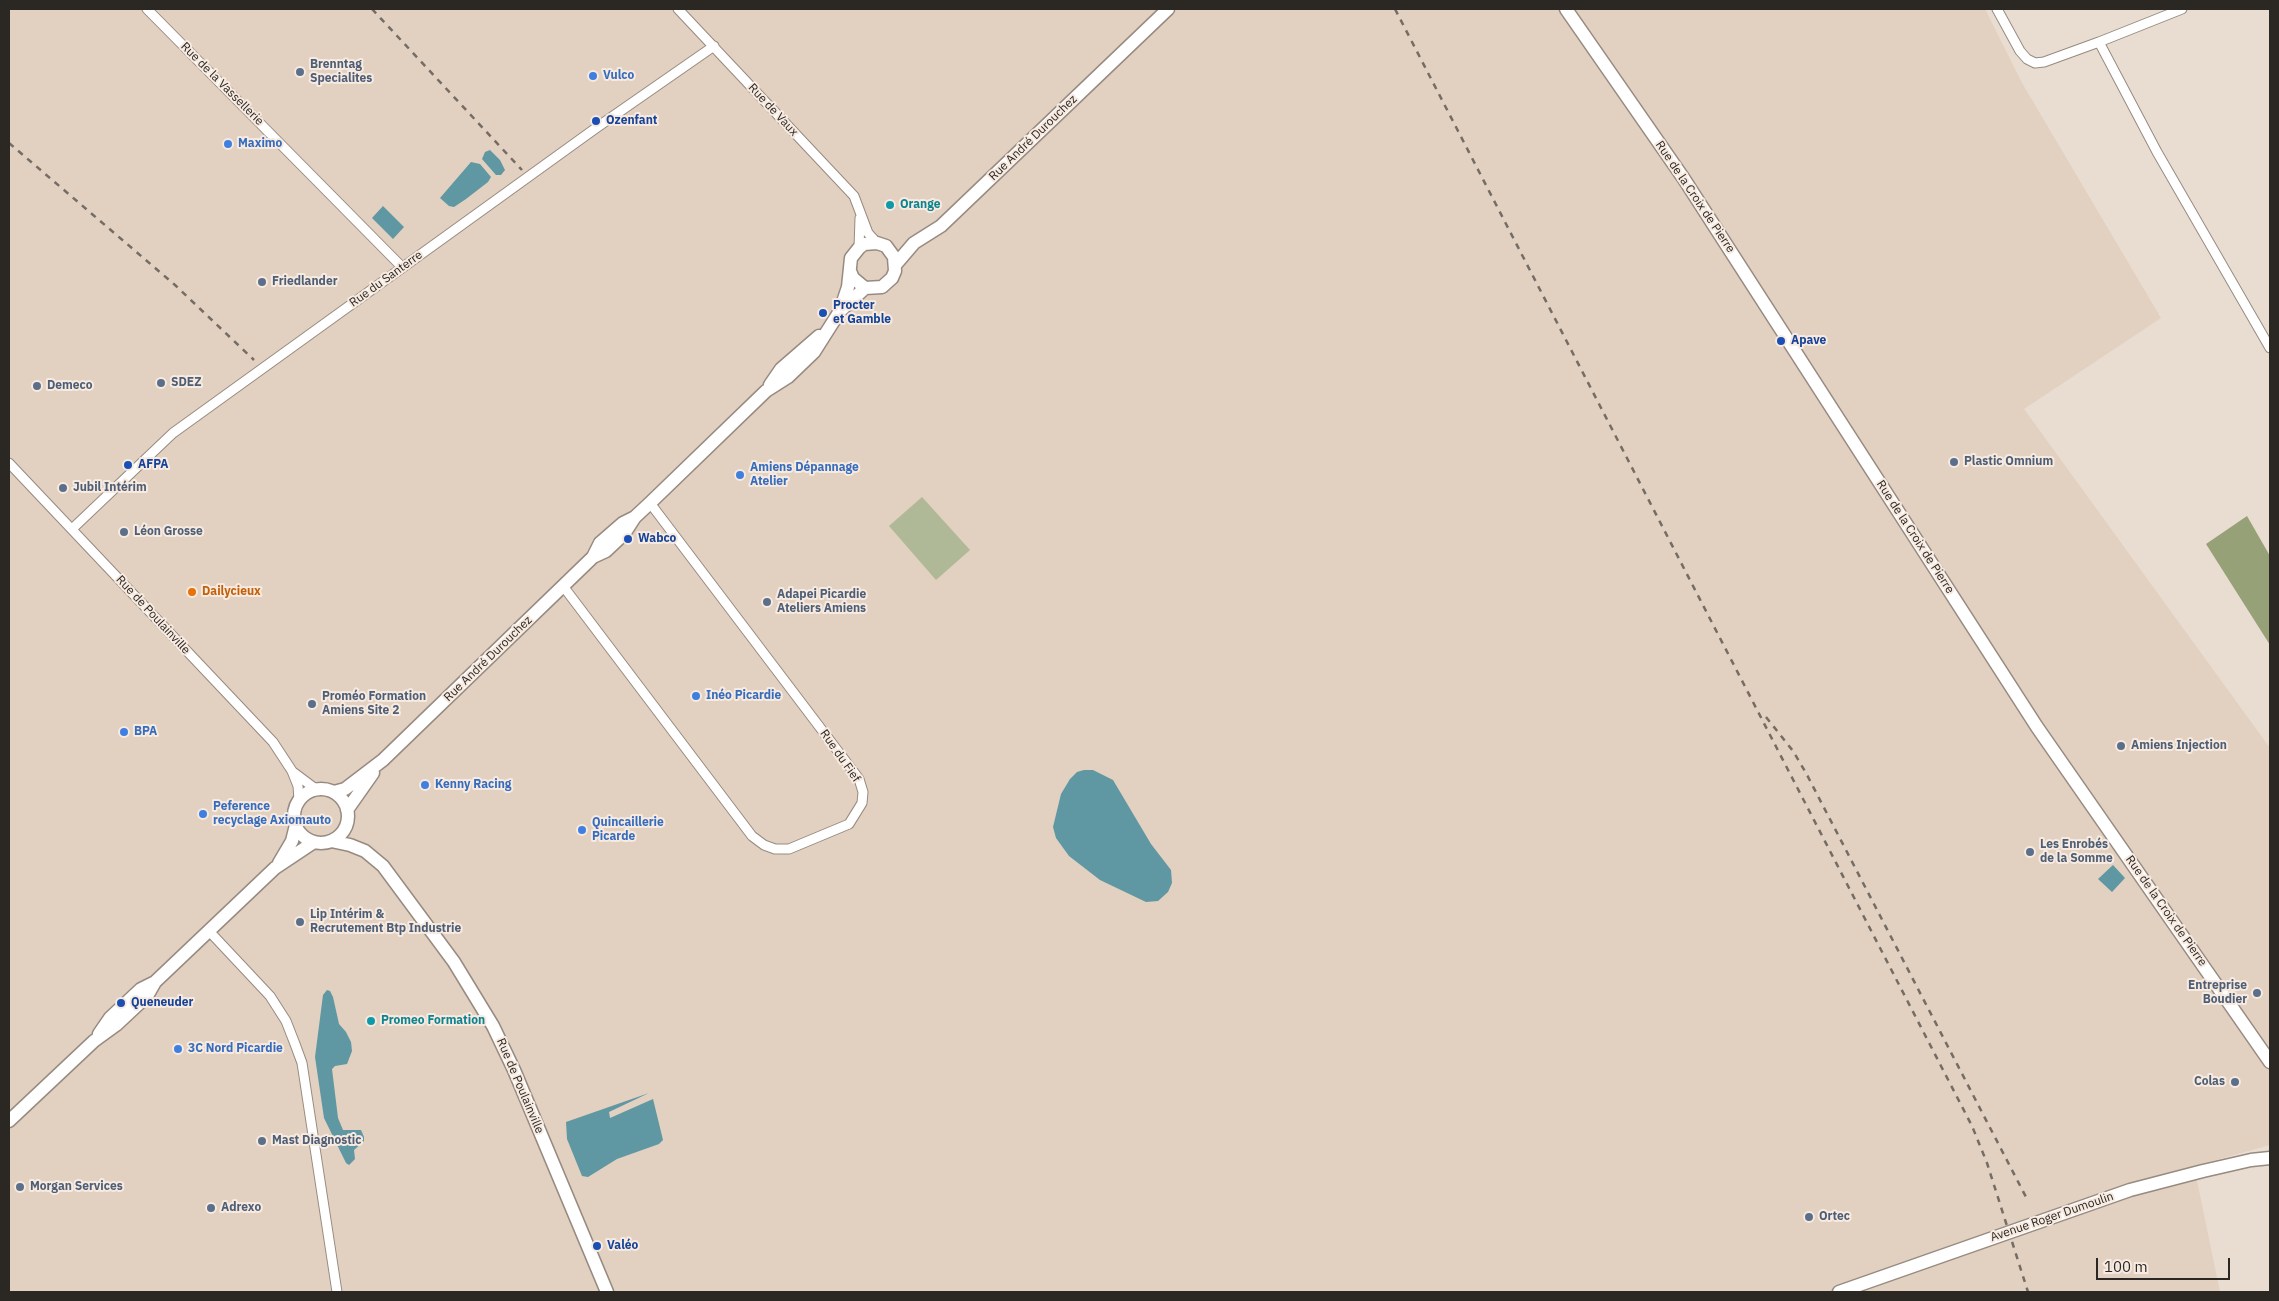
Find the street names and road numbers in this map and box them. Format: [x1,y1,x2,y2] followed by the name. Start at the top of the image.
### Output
[178,40,266,128] street label: Rue de la Vassellerie
[745,81,801,139] street label: Rue de Vaux
[986,92,1080,184] street label: Rue André Durouchez
[1652,138,1738,256] street label: Rue de la Croix de Pierre
[347,248,425,310] street label: Rue du Santerre
[1873,478,1957,596] street label: Rue de la Croix de Pierre
[113,573,193,657] street label: Rue de Poulainville
[441,613,535,705] street label: Rue André Durouchez
[817,727,863,785] street label: Rue du Fief
[2122,853,2210,969] street label: Rue de la Croix de Pierre
[493,1036,547,1136] street label: Rue de Poulainville
[1989,1189,2115,1245] street label: Avenue Roger Dumoulin

